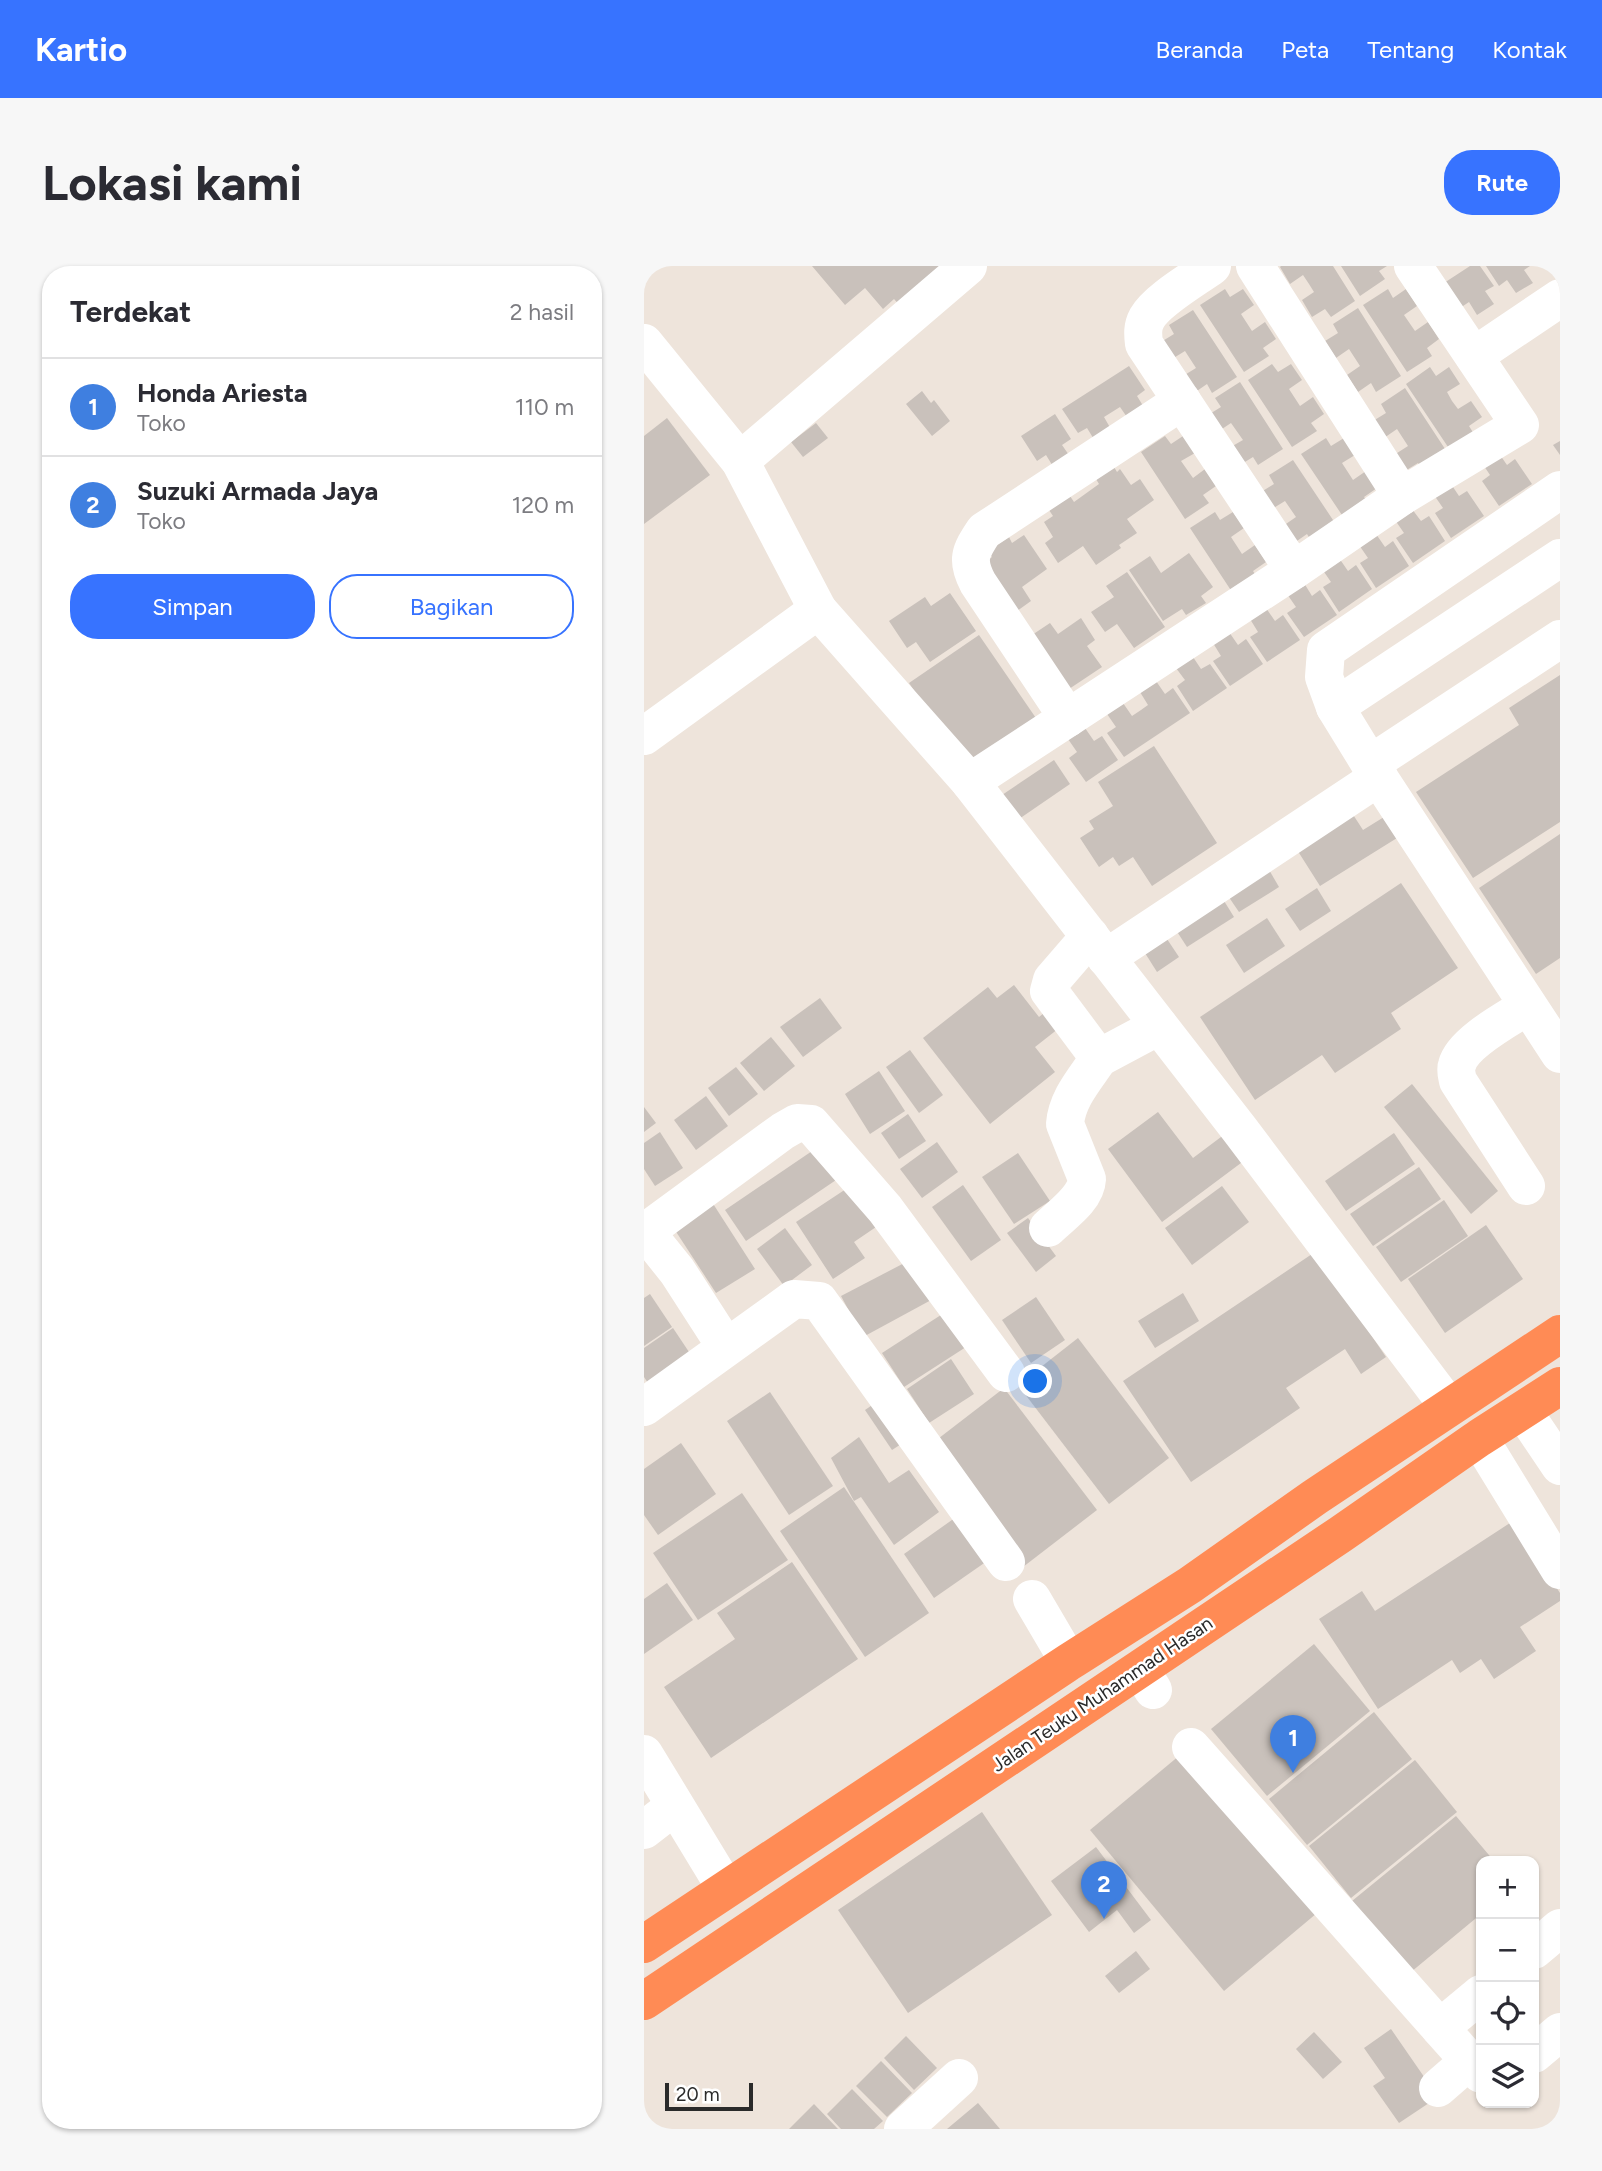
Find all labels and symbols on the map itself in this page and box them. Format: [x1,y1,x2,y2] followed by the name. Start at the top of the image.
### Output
[1018,1364,1052,1398] your location
[987,1611,1217,1777] street label: Jalan Teuku Muhammad Hasan
[1270,1715,1316,1773] pin: 1
[1081,1861,1127,1919] pin: 2
[665,2080,752,2112] scale bar

